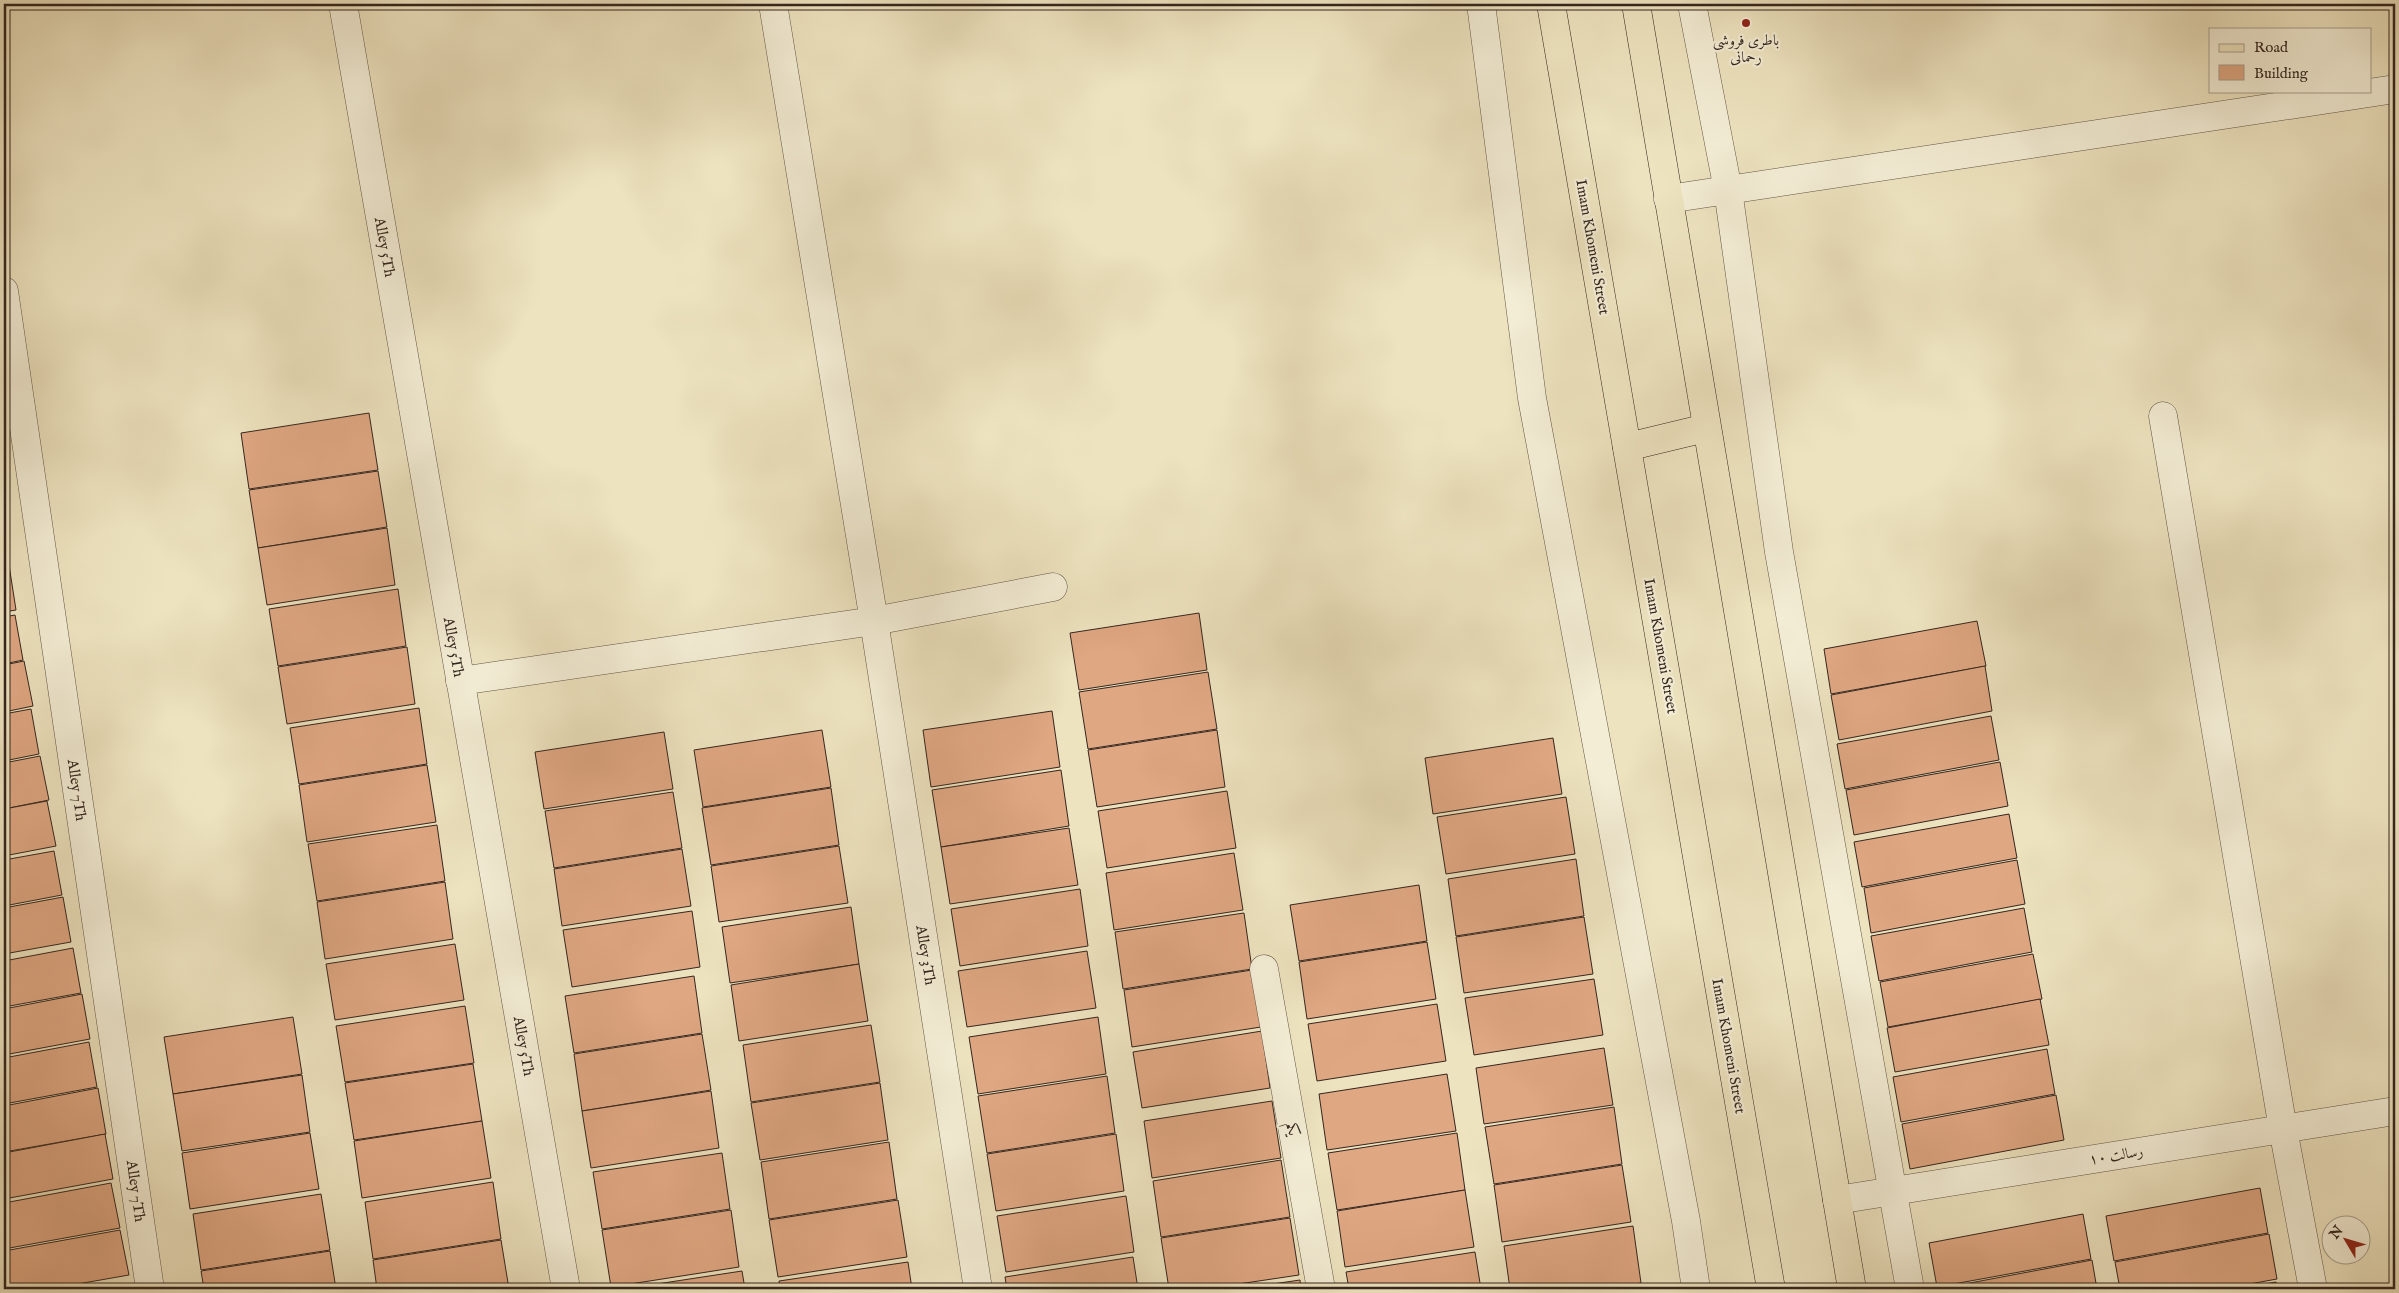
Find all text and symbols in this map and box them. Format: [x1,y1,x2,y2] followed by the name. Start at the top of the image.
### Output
[1740,17,1752,29] marker: باطری فروشی رحمانی
[2209,28,2372,92] legend
[1713,31,1779,67] place label: باطری فروشی رحمانی
[2254,38,2289,57] text: Road
[2254,64,2309,83] text: Building
[1571,178,1614,316] street label: Imam Khomeni Street
[370,215,399,278] street label: Alley 5Th
[1639,577,1682,715] street label: Imam Khomeni Street
[439,615,468,678] street label: Alley 5Th
[63,757,90,822] street label: Alley 7Th
[911,923,940,986] street label: Alley 3Th
[1707,977,1750,1115] street label: Imam Khomeni Street
[509,1014,538,1077] street label: Alley 5Th
[1278,1121,1303,1139] street label: یکم
[2088,1142,2145,1169] street label: رسالت ۱۰
[122,1158,149,1223] street label: Alley 7Th
[2322,1216,2372,1266] north arrow
[2325,1222,2347,1244] text: N

